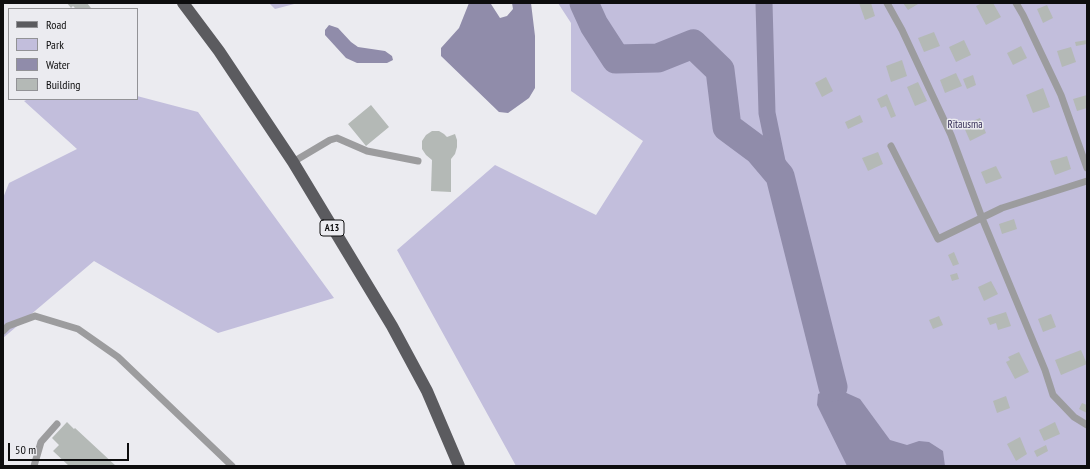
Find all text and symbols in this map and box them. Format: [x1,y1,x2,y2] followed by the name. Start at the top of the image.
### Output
[8,8,138,100] legend
[46,17,66,32] text: Road
[46,37,64,52] text: Park
[46,57,70,72] text: Water
[46,77,81,92] text: Building
[947,118,983,132] park label: Rītausma
[320,220,344,236] road number: A13
[10,435,131,461] scale bar
[15,442,36,457] text: 50 m

